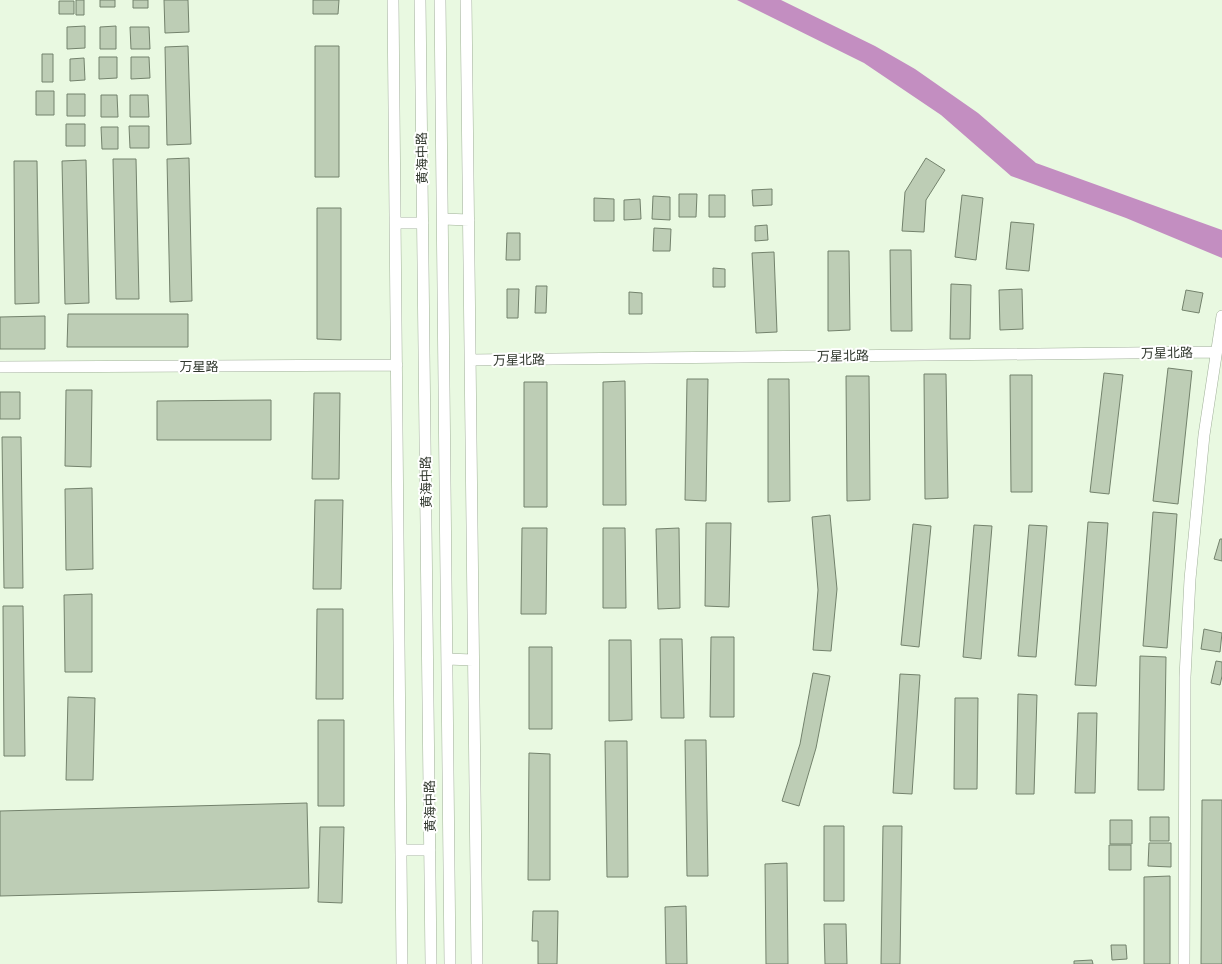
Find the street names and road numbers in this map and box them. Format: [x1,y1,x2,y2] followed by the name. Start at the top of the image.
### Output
[414,132,430,184] street label: 黄海中路
[1141,345,1193,361] street label: 万星北路
[817,348,869,364] street label: 万星北路
[493,352,545,368] street label: 万星北路
[179,359,219,374] street label: 万星路
[418,456,434,508] street label: 黄海中路
[422,780,438,832] street label: 黄海中路

